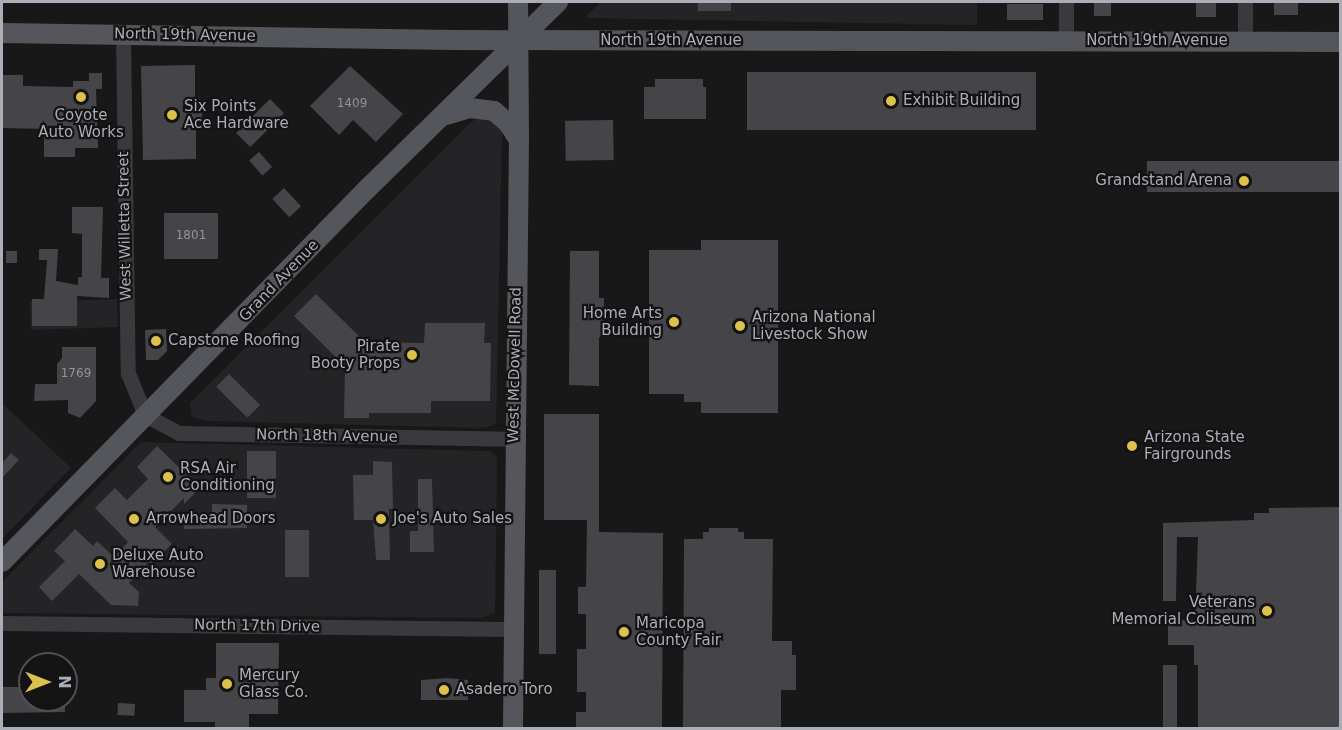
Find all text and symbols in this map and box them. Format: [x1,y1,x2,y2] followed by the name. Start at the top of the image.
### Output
[114,25,256,45] street label: North 19th Avenue
[600,32,742,50] street label: North 19th Avenue
[1086,32,1228,50] street label: North 19th Avenue
[74,90,88,104] marker: Coyote Auto Works
[903,92,1020,110] place label: Exhibit Building
[884,94,898,108] marker: Exhibit Building
[184,97,289,132] place label: Six Points Ace Hardware
[337,97,367,111] house number: 1409
[38,106,124,141] place label: Coyote Auto Works
[165,108,179,122] marker: Six Points Ace Hardware
[115,151,135,301] street label: West Willetta Street
[1095,172,1232,190] place label: Grandstand Arena
[1237,174,1251,188] marker: Grandstand Arena
[176,229,206,243] house number: 1801
[236,236,322,326] street label: Grand Avenue
[505,287,525,443] street label: West McDowell Road
[583,304,662,339] place label: Home Arts Building
[752,308,876,343] place label: Arizona National Livestock Show
[667,315,681,329] marker: Home Arts Building
[733,319,747,333] marker: Arizona National Livestock Show
[168,332,300,350] place label: Capstone Roofing
[149,334,163,348] marker: Capstone Roofing
[311,337,400,372] place label: Pirate Booty Props
[405,348,419,362] marker: Pirate Booty Props
[61,367,91,381] house number: 1769
[256,426,398,446] street label: North 18th Avenue
[1144,428,1245,463] place label: Arizona State Fairgrounds
[1125,439,1139,453] marker: Arizona State Fairgrounds
[180,459,275,494] place label: RSA Air Conditioning
[161,470,175,484] marker: RSA Air Conditioning
[146,510,276,528] place label: Arrowhead Doors
[393,510,512,528] place label: Joe's Auto Sales
[127,512,141,526] marker: Arrowhead Doors
[374,512,388,526] marker: Joe's Auto Sales
[112,546,204,581] place label: Deluxe Auto Warehouse
[93,557,107,571] marker: Deluxe Auto Warehouse
[1111,593,1255,628] place label: Veterans Memorial Coliseum
[1260,604,1274,618] marker: Veterans Memorial Coliseum
[636,614,721,649] place label: Maricopa County Fair
[194,616,320,636] street label: North 17th Drive
[617,625,631,639] marker: Maricopa County Fair
[18,652,78,712] north arrow
[239,666,309,701] place label: Mercury Glass Co.
[55,675,74,689] text: N
[220,677,234,691] marker: Mercury Glass Co.
[456,681,553,699] place label: Asadero Toro
[437,683,451,697] marker: Asadero Toro

